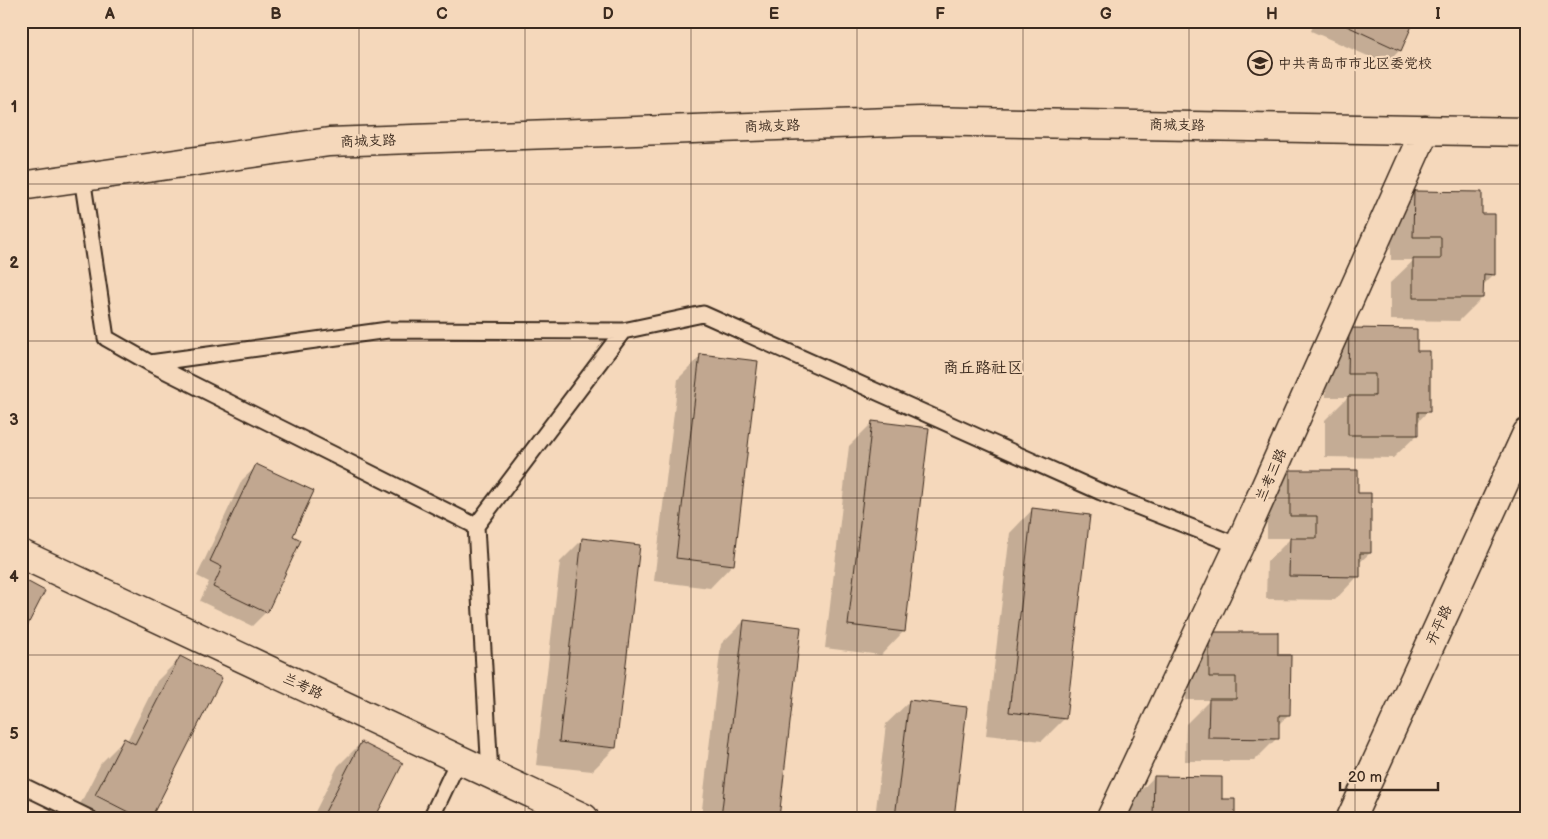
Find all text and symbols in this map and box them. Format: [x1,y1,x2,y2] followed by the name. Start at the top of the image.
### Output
[104,5,115,24] text: A
[270,5,282,24] text: B
[436,5,448,24] text: C
[602,5,614,24] text: D
[769,5,779,24] text: E
[935,5,945,24] text: F
[1100,5,1112,24] text: G
[1266,5,1278,24] text: H
[1435,5,1441,24] text: I
[1247,50,1273,76] school or university icon: 中共青岛市市北区委党校
[1278,55,1432,72] place label: 中共青岛市市北区委党校
[11,98,17,117] text: 1
[1149,116,1205,134] street label: 商城支路
[744,117,800,135] street label: 商城支路
[340,132,396,150] street label: 商城支路
[9,254,19,273] text: 2
[943,359,1023,378] district label: 商丘路社区
[9,411,19,430] text: 3
[1252,446,1290,504] street label: 兰考三路
[9,568,19,587] text: 4
[1422,602,1456,648] street label: 开平路
[280,669,326,703] street label: 兰考路
[9,725,19,744] text: 5
[1340,759,1438,791] scale bar
[1348,768,1382,787] text: 20 m

